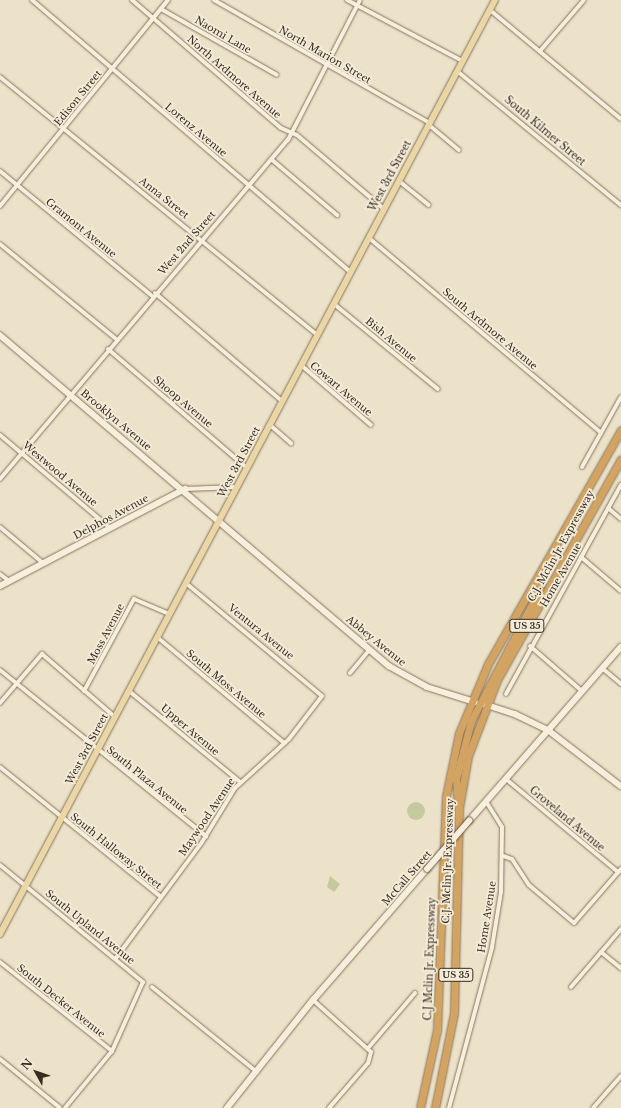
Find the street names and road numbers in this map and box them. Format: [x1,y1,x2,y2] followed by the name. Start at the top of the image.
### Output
[193,14,253,56] street label: Naomi Lane
[277,24,373,86] street label: North Marion Street
[184,33,284,121] street label: North Ardmore Avenue
[52,68,104,128] street label: Edison Street
[502,94,588,168] street label: South Kilmer Street
[162,100,230,160] street label: Lorenz Avenue
[366,139,414,213] street label: West 3rd Street
[137,175,191,221] street label: Anna Street
[43,196,119,260] street label: Gramont Avenue
[156,209,218,277] street label: West 2nd Street
[440,286,540,372] street label: South Ardmore Avenue
[363,315,419,365] street label: Bish Avenue
[307,359,375,419] street label: Cowart Avenue
[151,374,215,430] street label: Shoop Avenue
[78,387,154,453] street label: Brooklyn Avenue
[215,425,263,499] street label: West 3rd Street
[20,439,100,509] street label: Westwood Avenue
[525,488,597,604] street label: C.J. Mclin Jr. Expressway
[71,492,151,542] street label: Delphos Avenue
[538,540,584,610] street label: Home Avenue
[85,602,127,666] street label: Moss Avenue
[226,602,296,662] street label: Ventura Avenue
[344,613,408,669] street label: Abbey Avenue
[509,619,545,633] road number: US 35
[184,647,268,721] street label: South Moss Avenue
[158,702,222,758] street label: Upper Avenue
[63,712,111,786] street label: West 3rd Street
[104,744,190,816] street label: South Plaza Avenue
[176,776,238,858] street label: Maywood Avenue
[527,784,607,854] street label: Groveland Avenue
[440,798,456,924] street label: C.J. Mclin Jr. Expressway
[68,810,164,892] street label: South Halloway Street
[380,848,434,908] street label: McCall Street
[475,880,499,954] street label: Home Avenue
[43,887,137,967] street label: South Upland Avenue
[422,897,438,1021] street label: C.J Mclin Jr. Expressway
[14,962,108,1040] street label: South Decker Avenue
[438,968,474,982] road number: US 35

